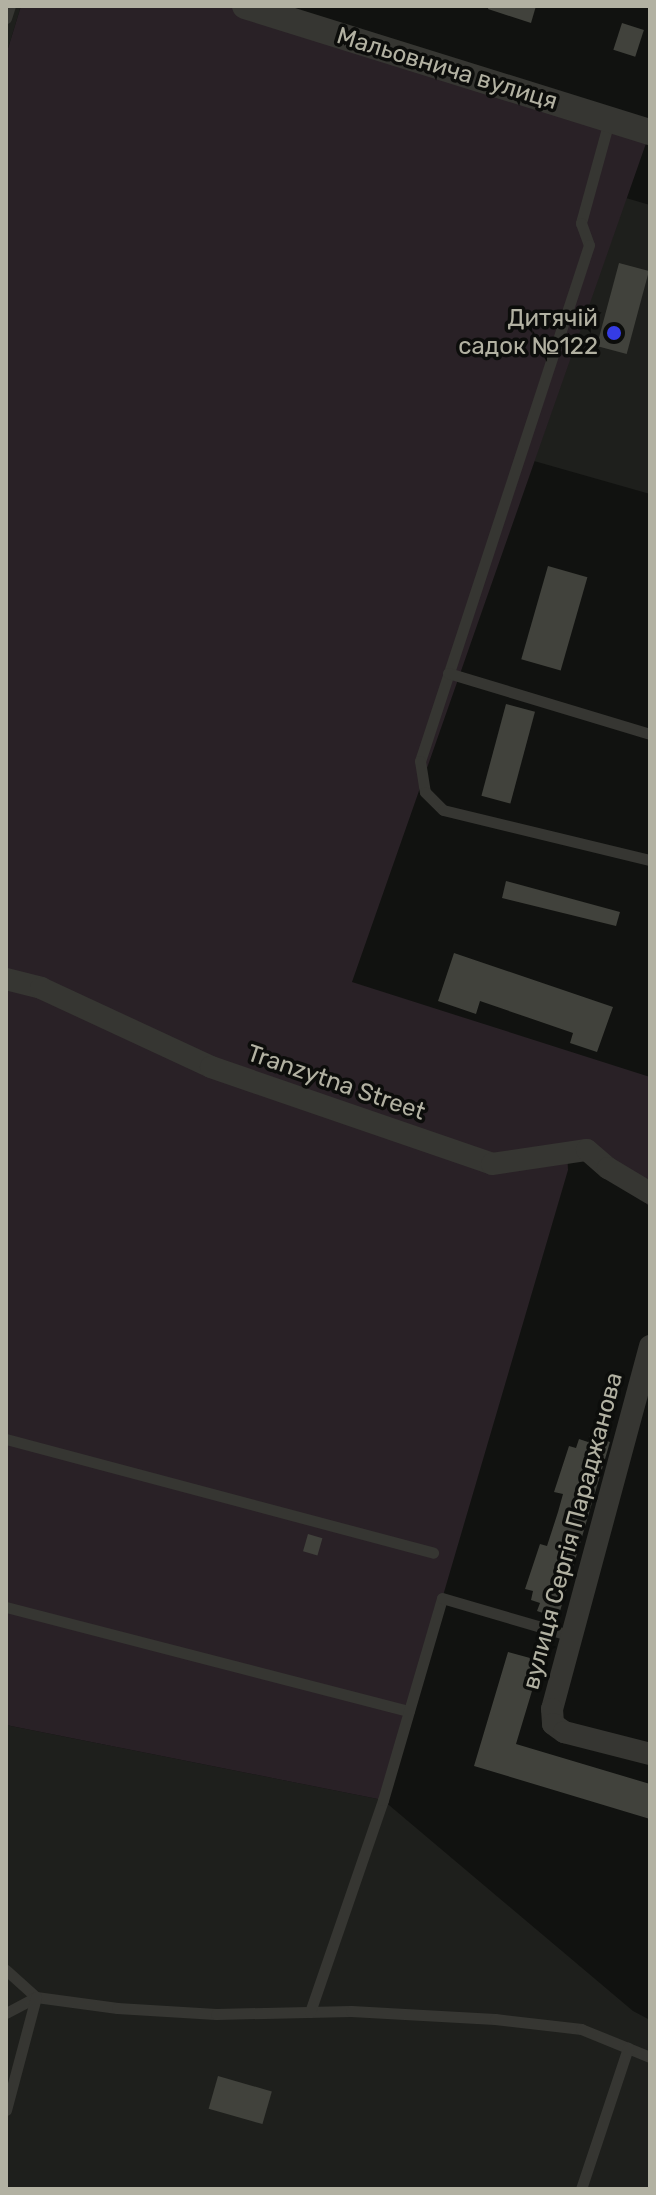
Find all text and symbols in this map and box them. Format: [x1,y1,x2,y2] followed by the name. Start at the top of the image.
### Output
[333,22,561,116] street label: Мальовнича вулиця
[458,305,598,361] place label: Дитячій садок №122
[605,324,623,342] marker: Дитячій садок №122
[243,1039,429,1127] street label: Tranzytna Street
[517,1369,629,1693] street label: вулиця Сергія Параджанова

